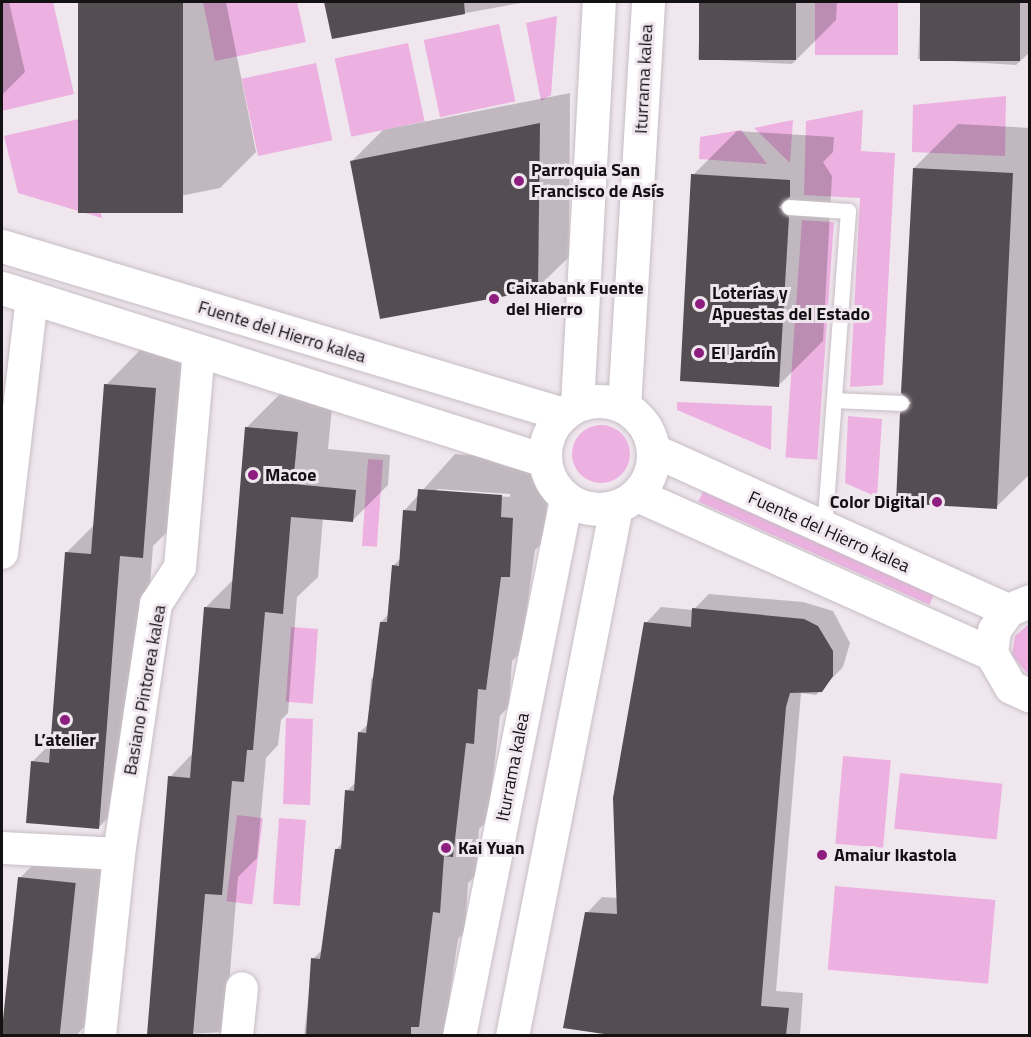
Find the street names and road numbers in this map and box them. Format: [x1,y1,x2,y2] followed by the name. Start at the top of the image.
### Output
[630,24,658,134] street label: Iturrama kalea
[196,296,368,368] street label: Fuente del Hierro kalea
[745,487,913,577] street label: Fuente del Hierro kalea
[119,603,171,777] street label: Basiano Pintorea kalea
[492,711,534,823] street label: Iturrama kalea

